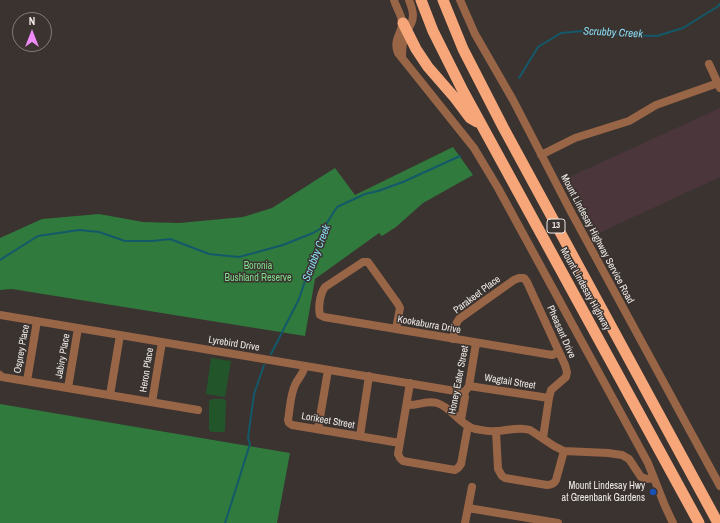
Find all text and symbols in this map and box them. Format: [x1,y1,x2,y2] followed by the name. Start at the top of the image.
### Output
[12,12,52,52] north arrow
[29,14,35,28] text: N
[583,25,643,41] water label: Scrubby Creek
[558,172,636,306] street label: Mount Lindesay Highway Service Road
[547,219,565,233] road number: 13
[300,223,334,283] water label: Scrubby Creek
[557,246,613,332] street label: Mount Lindesay Highway
[225,260,291,284] park label: Boronia Bushland Reserve
[451,273,503,317] street label: Parakeet Place
[544,304,578,360] street label: Pheasant Drive
[396,314,462,336] street label: Kookaburra Drive
[12,324,32,374] street label: Osprey Place
[53,333,73,379] street label: Jabiry Place
[208,334,260,354] street label: Lyrebird Drive
[446,345,472,415] street label: Honey Eater Street
[138,347,156,393] street label: Heron Place
[484,372,536,392] street label: Wagtail Street
[300,410,356,432] street label: Lorikeet Street
[562,480,645,504] place label: Mount Lindesay Hwy at Greenbank Gardens
[648,487,658,497] marker: Mount Lindesay Hwy at Greenbank Gardens

